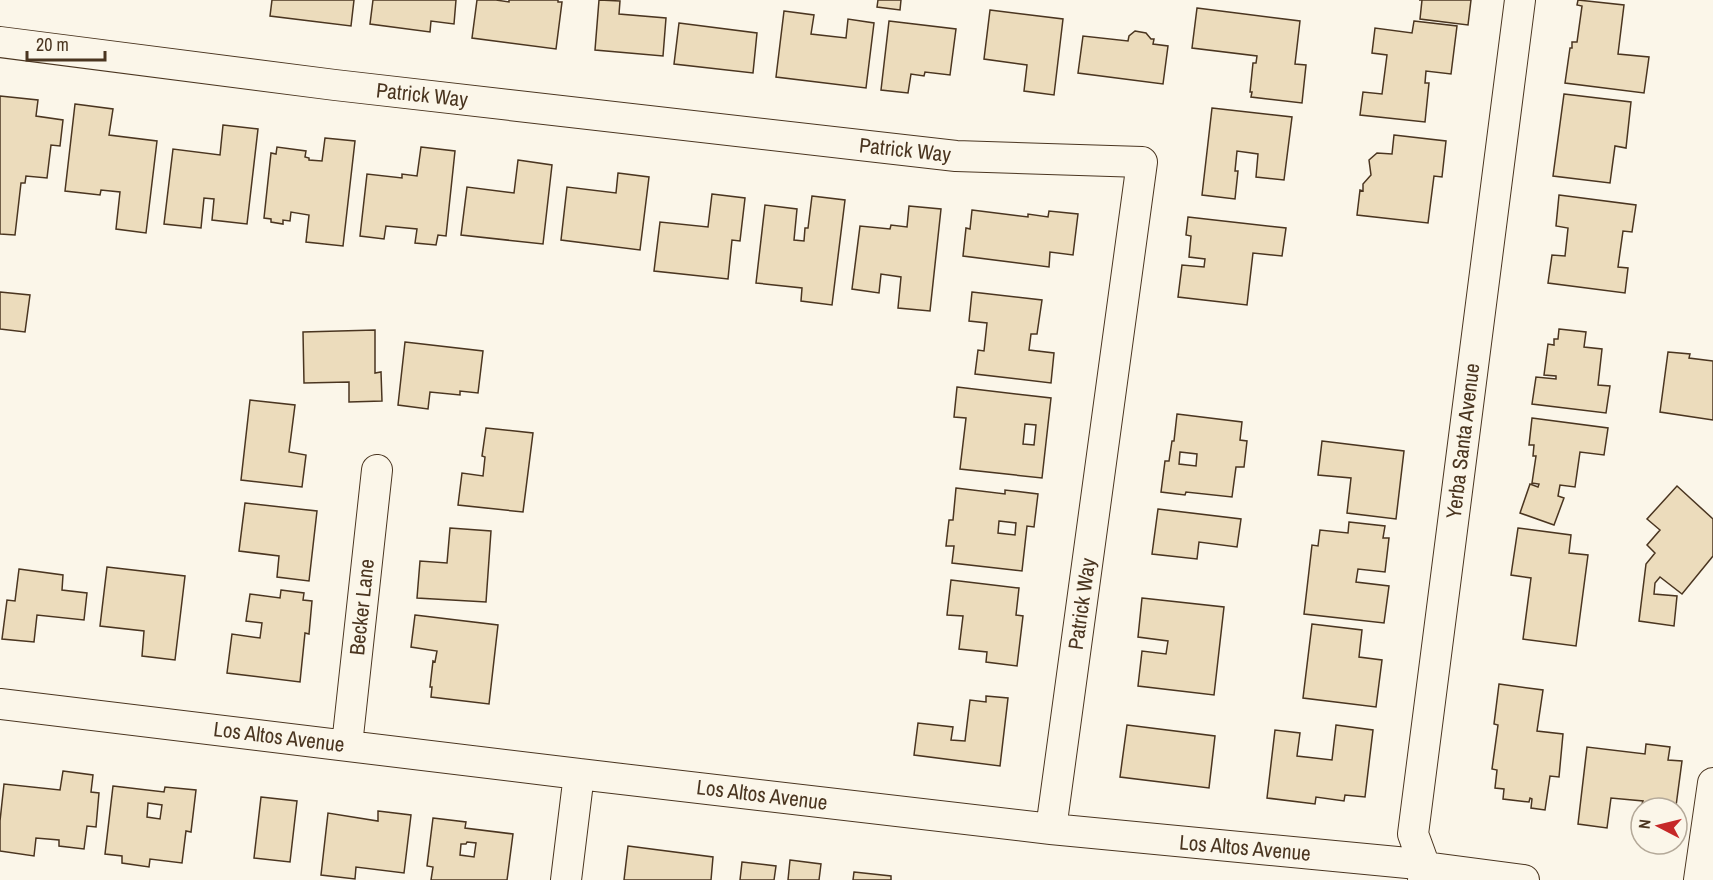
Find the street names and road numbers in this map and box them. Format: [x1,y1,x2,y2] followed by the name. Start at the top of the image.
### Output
[375,75,470,114] street label: Patrick Way
[858,130,953,169] street label: Patrick Way
[1439,362,1486,520] street label: Yerba Santa Avenue
[1061,556,1102,652] street label: Patrick Way
[342,557,381,657] street label: Becker Lane
[212,714,346,759] street label: Los Altos Avenue
[695,772,829,817] street label: Los Altos Avenue
[1178,827,1312,868] street label: Los Altos Avenue

